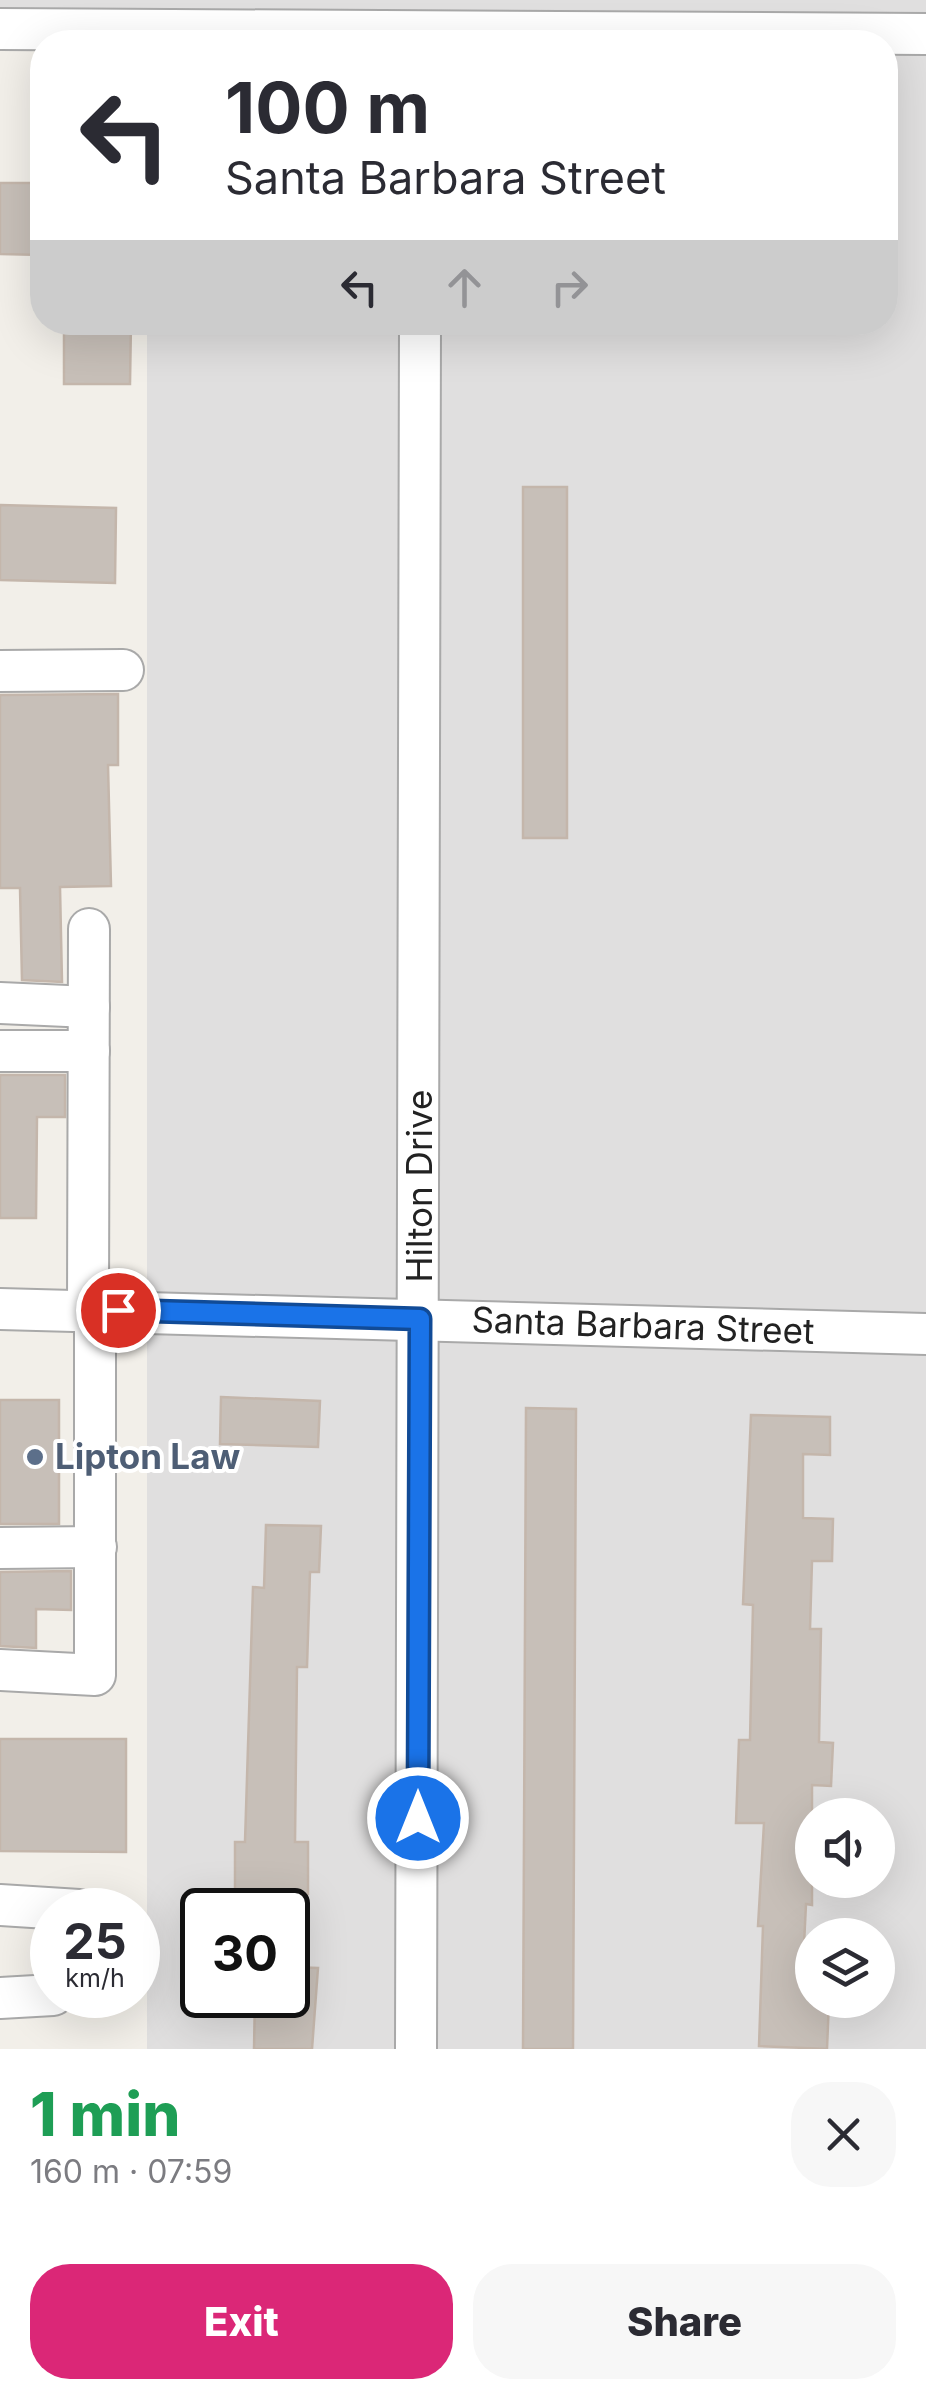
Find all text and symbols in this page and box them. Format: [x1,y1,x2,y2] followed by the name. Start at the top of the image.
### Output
[225,65,430,150] text: 100 m
[60,70,190,200] icon: left
[225,150,666,205] text: Santa Barbara Street
[332,260,387,315] icon: left
[437,260,492,315] icon: ahead
[542,260,597,315] icon: right
[398,1090,440,1282] street label: Hilton Drive
[76,1268,161,1353] pin
[91,1283,146,1338] icon: arrive
[471,1298,815,1352] street label: Santa Barbara Street
[55,1435,240,1477] place label: Lipton Law
[24,1446,46,1468] marker: Lipton Law
[366,1766,470,1870] position arrow
[795,1798,895,2018] map controls
[795,1798,895,1898] button: sound
[180,1888,310,2018] speed limit sign: 30
[63,1911,127,1971] text: 25
[795,1918,895,2018] button: layers
[65,1963,125,1993] text: km/h
[30,2078,180,2150] text: 1 min
[791,2082,896,2187] button: close
[30,2152,232,2191] text: 160 m · 07:59
[30,2264,453,2379] button: Exit
[473,2264,896,2379] button: Share

